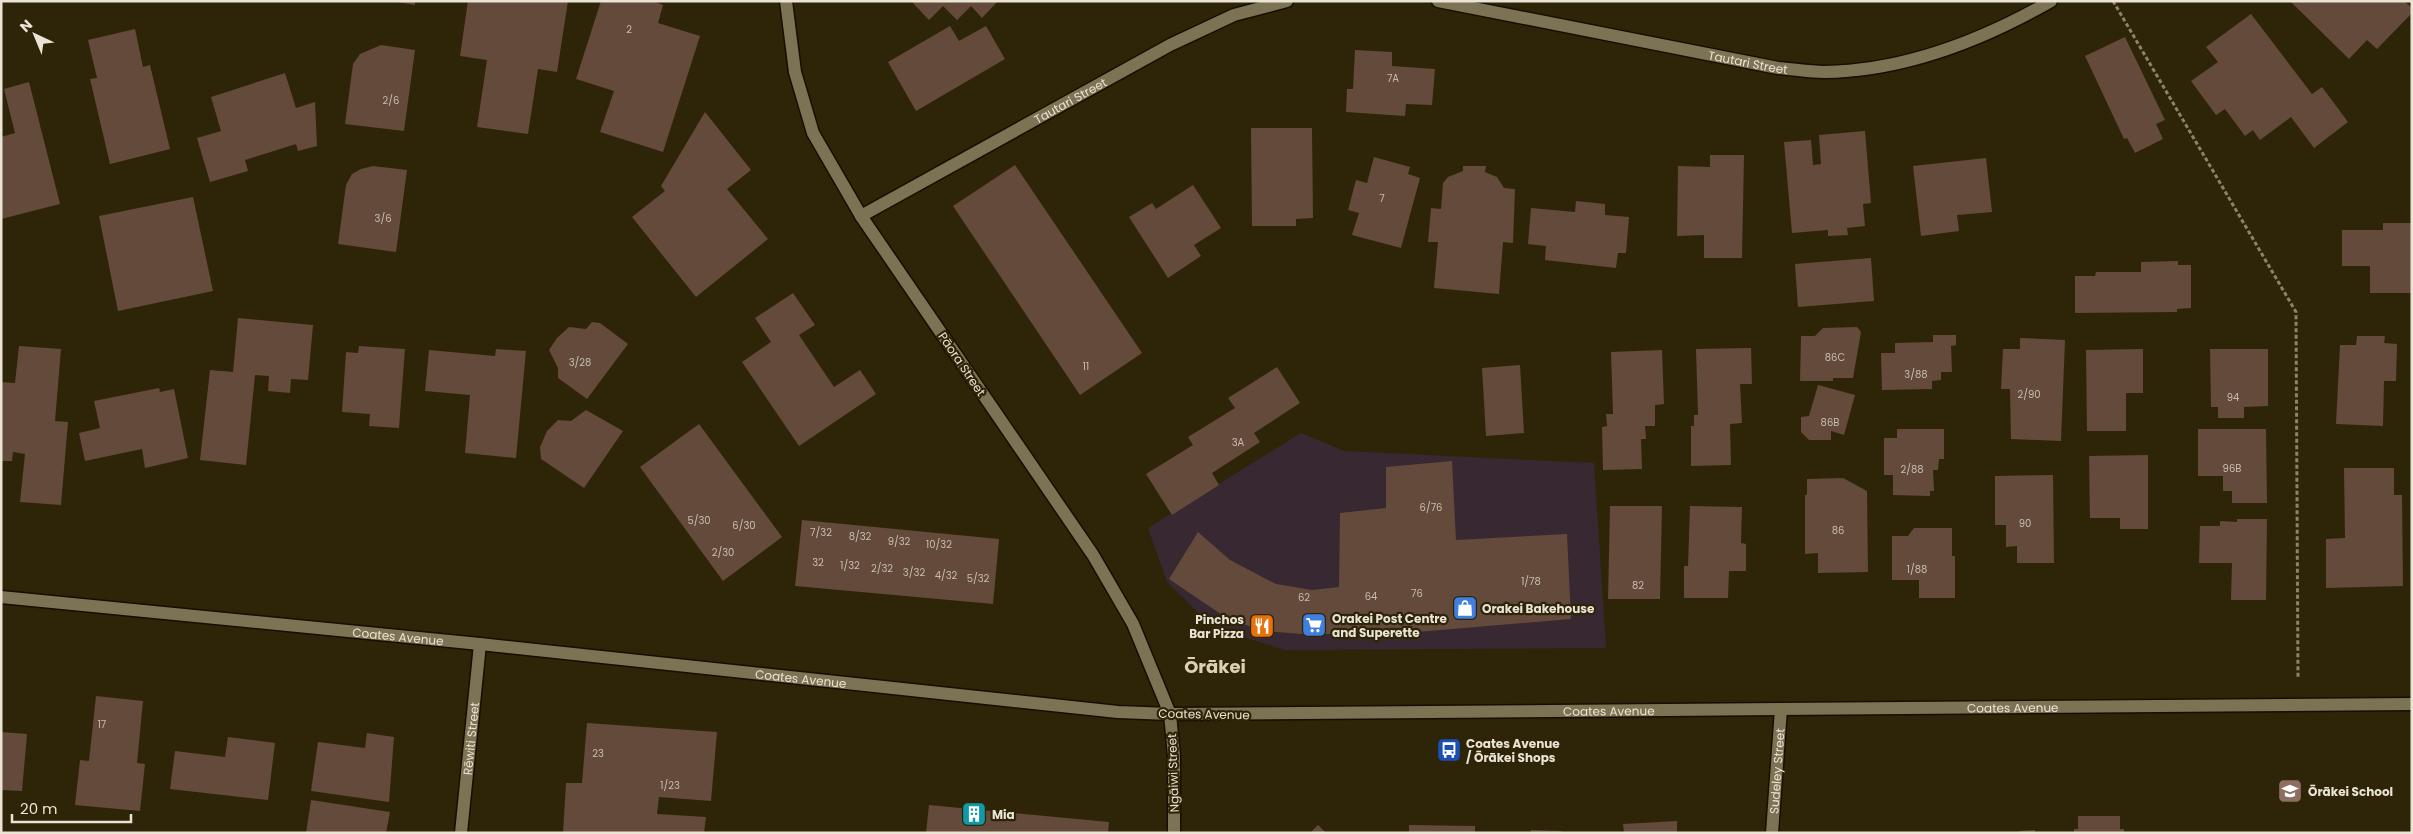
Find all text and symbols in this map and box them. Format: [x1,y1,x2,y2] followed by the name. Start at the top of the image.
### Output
[10,10,60,60] north arrow
[15,15,37,36] text: N
[626,22,632,37] house number: 2
[1707,46,1788,77] street label: Tautari Street
[1387,71,1399,86] house number: 7A
[1031,73,1110,127] street label: Tautari Street
[383,93,399,108] house number: 2/6
[1379,191,1385,206] house number: 7
[375,211,392,226] house number: 3/6
[934,329,990,399] street label: Pāora Street
[1825,350,1845,365] house number: 86C
[569,355,591,370] house number: 3/28
[1083,359,1089,374] house number: 11
[1904,367,1928,382] house number: 3/88
[2017,387,2041,402] house number: 2/90
[2227,390,2239,405] house number: 94
[1821,415,1839,430] house number: 86B
[1232,435,1245,450] house number: 3A
[2223,461,2241,476] house number: 96B
[1900,462,1924,477] house number: 2/88
[1420,500,1442,515] house number: 6/76
[687,513,711,528] house number: 5/30
[2019,516,2031,531] house number: 90
[732,518,756,533] house number: 6/30
[1832,523,1844,538] house number: 86
[810,525,832,540] house number: 7/32
[849,529,872,544] house number: 8/32
[888,534,911,549] house number: 9/32
[926,537,952,552] house number: 10/32
[712,545,734,560] house number: 2/30
[812,555,824,570] house number: 32
[840,558,860,573] house number: 1/32
[871,561,893,576] house number: 2/32
[1907,562,1927,577] house number: 1/88
[903,565,925,580] house number: 3/32
[935,568,958,583] house number: 4/32
[967,571,990,586] house number: 5/32
[1521,574,1541,589] house number: 1/78
[1632,578,1644,593] house number: 82
[1411,586,1423,601] house number: 76
[1365,589,1377,604] house number: 64
[1298,590,1310,605] house number: 62
[1452,595,1478,621] shop icon: Orakei Bakehouse
[1482,600,1595,617] place label: Orakei Bakehouse
[1332,610,1447,641] place label: Orakei Post Centre and Superette
[1189,611,1244,642] place label: Pinchos Bar Pizza
[1301,612,1327,638] supermarket icon: Orakei Post Centre and Superette
[1249,613,1275,639] restaurant icon: Pinchos Bar Pizza
[352,623,444,649] street label: Coates Avenue
[1184,654,1246,679] district label: Ōrākei
[754,665,847,692] street label: Coates Avenue
[1967,698,2059,716] street label: Coates Avenue
[458,701,483,776] street label: Rēwiti Street
[1563,702,1655,719] street label: Coates Avenue
[1158,705,1250,723] street label: Coates Avenue
[98,717,107,732] house number: 17
[1765,728,1788,815] street label: Sudeley Street
[1163,733,1183,813] street label: Ngāiwi Street
[1466,735,1560,766] place label: Coates Avenue / Ōrākei Shops
[1436,737,1462,763] bus stop icon: Coates Avenue / Ōrākei Shops
[592,746,604,761] house number: 23
[660,778,680,793] house number: 1/23
[2277,778,2303,804] school or university icon: Ōrākei School
[2308,783,2393,800] place label: Ōrākei School
[12,792,131,824] scale bar
[20,798,58,819] text: 20 m
[961,801,987,827] building icon: Mia
[992,806,1015,823] place label: Mia

